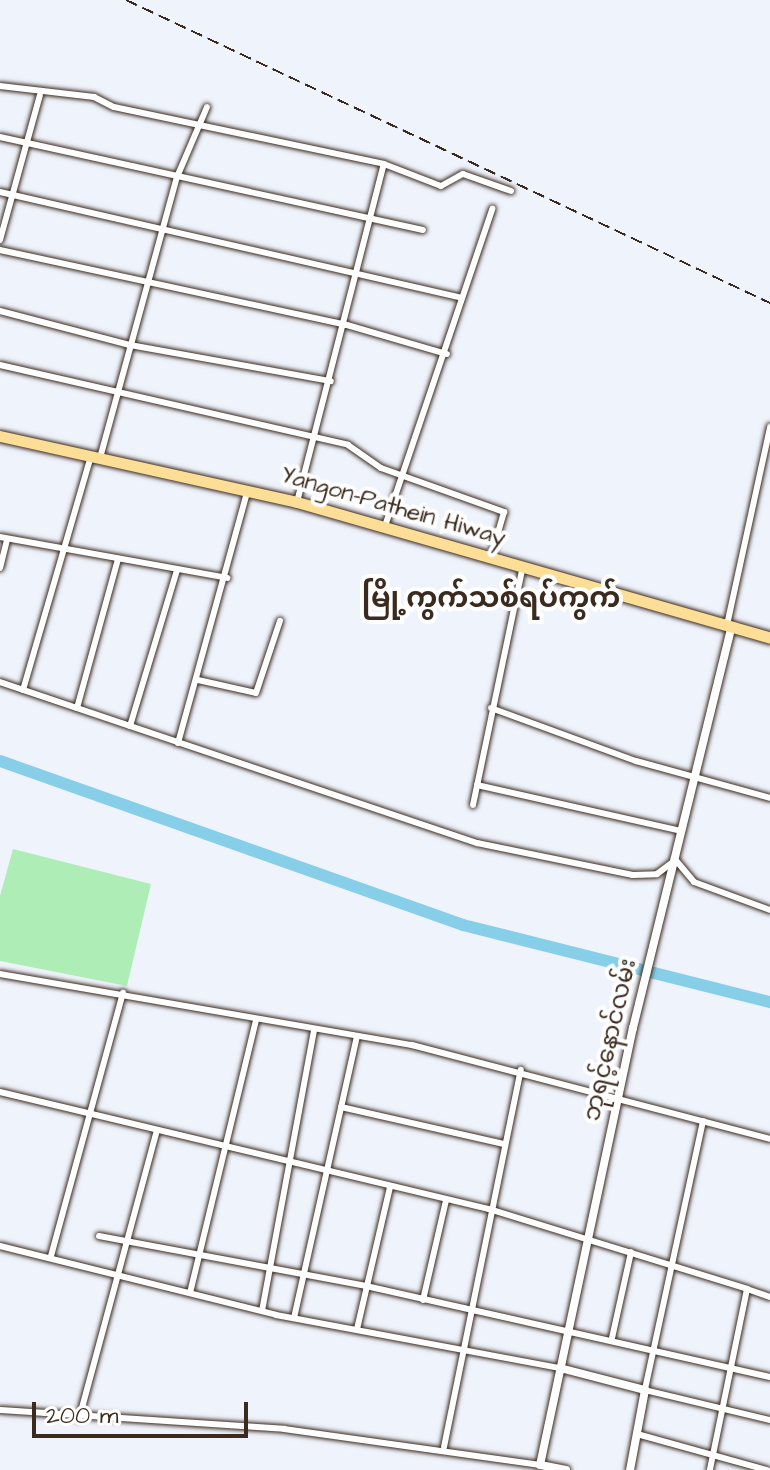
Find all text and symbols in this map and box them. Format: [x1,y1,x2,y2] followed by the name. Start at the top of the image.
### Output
[277,461,509,553] street label: Yangon-Pathein Hiway
[362,582,620,616] district label: မြို့ကွက်သစ်ရပ်ကွက်
[578,956,644,1124] street label: ဘုရင့်နောင်လမ်း
[36,1386,252,1436] scale bar
[46,1399,118,1433] text: 200 m

